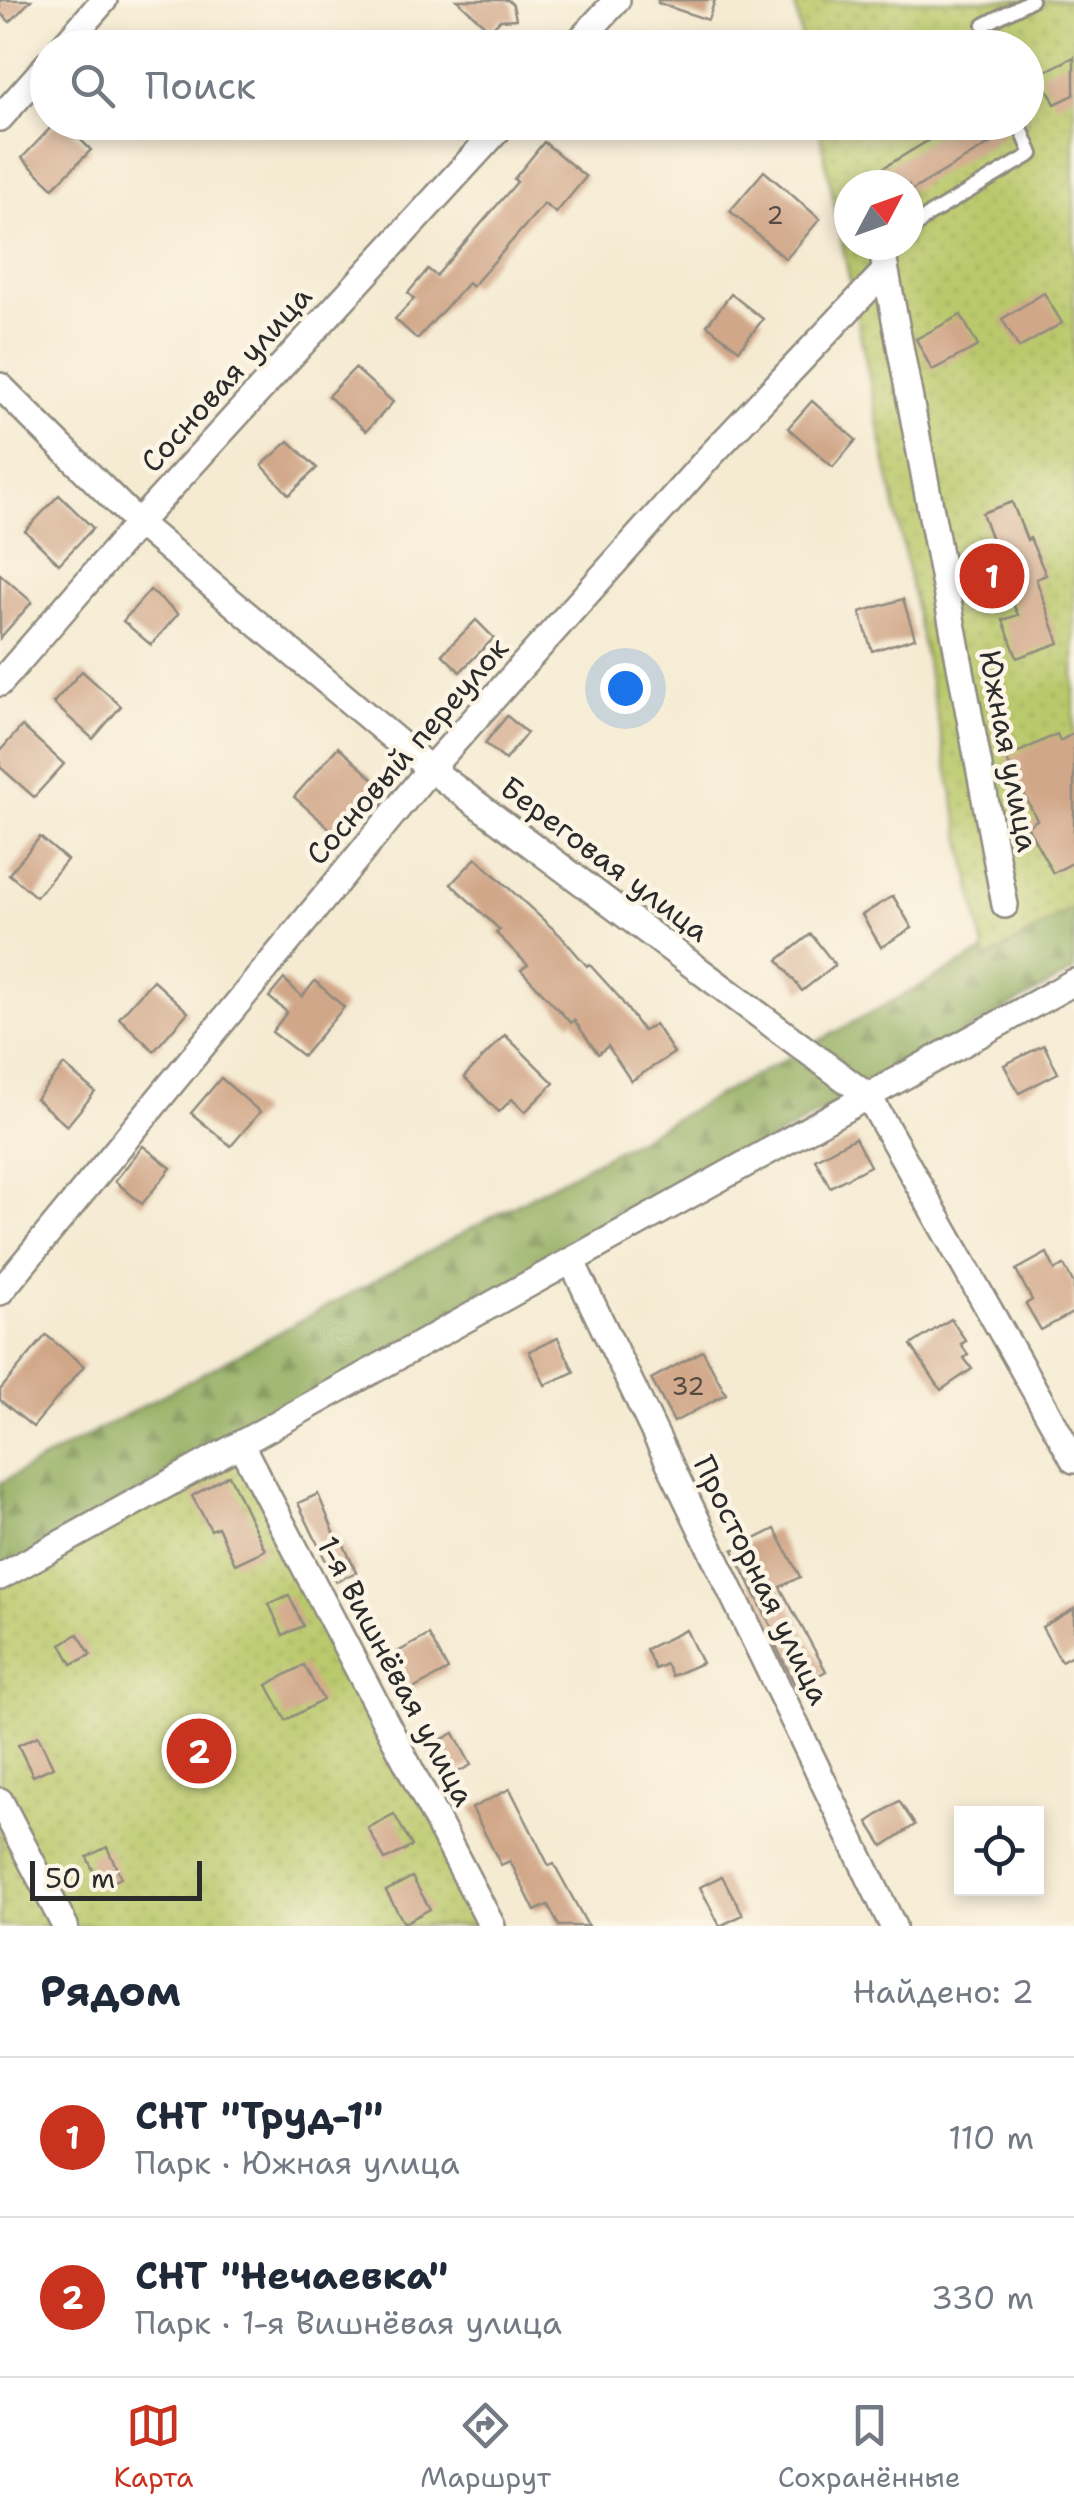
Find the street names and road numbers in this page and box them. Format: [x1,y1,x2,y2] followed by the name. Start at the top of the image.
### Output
[131,277,321,481] street label: Сосновая улица
[297,628,517,874] street label: Сосновый переулок
[969,647,1049,856] street label: Южная улица
[492,767,718,951] street label: Береговая улица
[684,1449,840,1712] street label: Просторная улица
[307,1529,485,1813] street label: 1-я Вишнёвая улица

